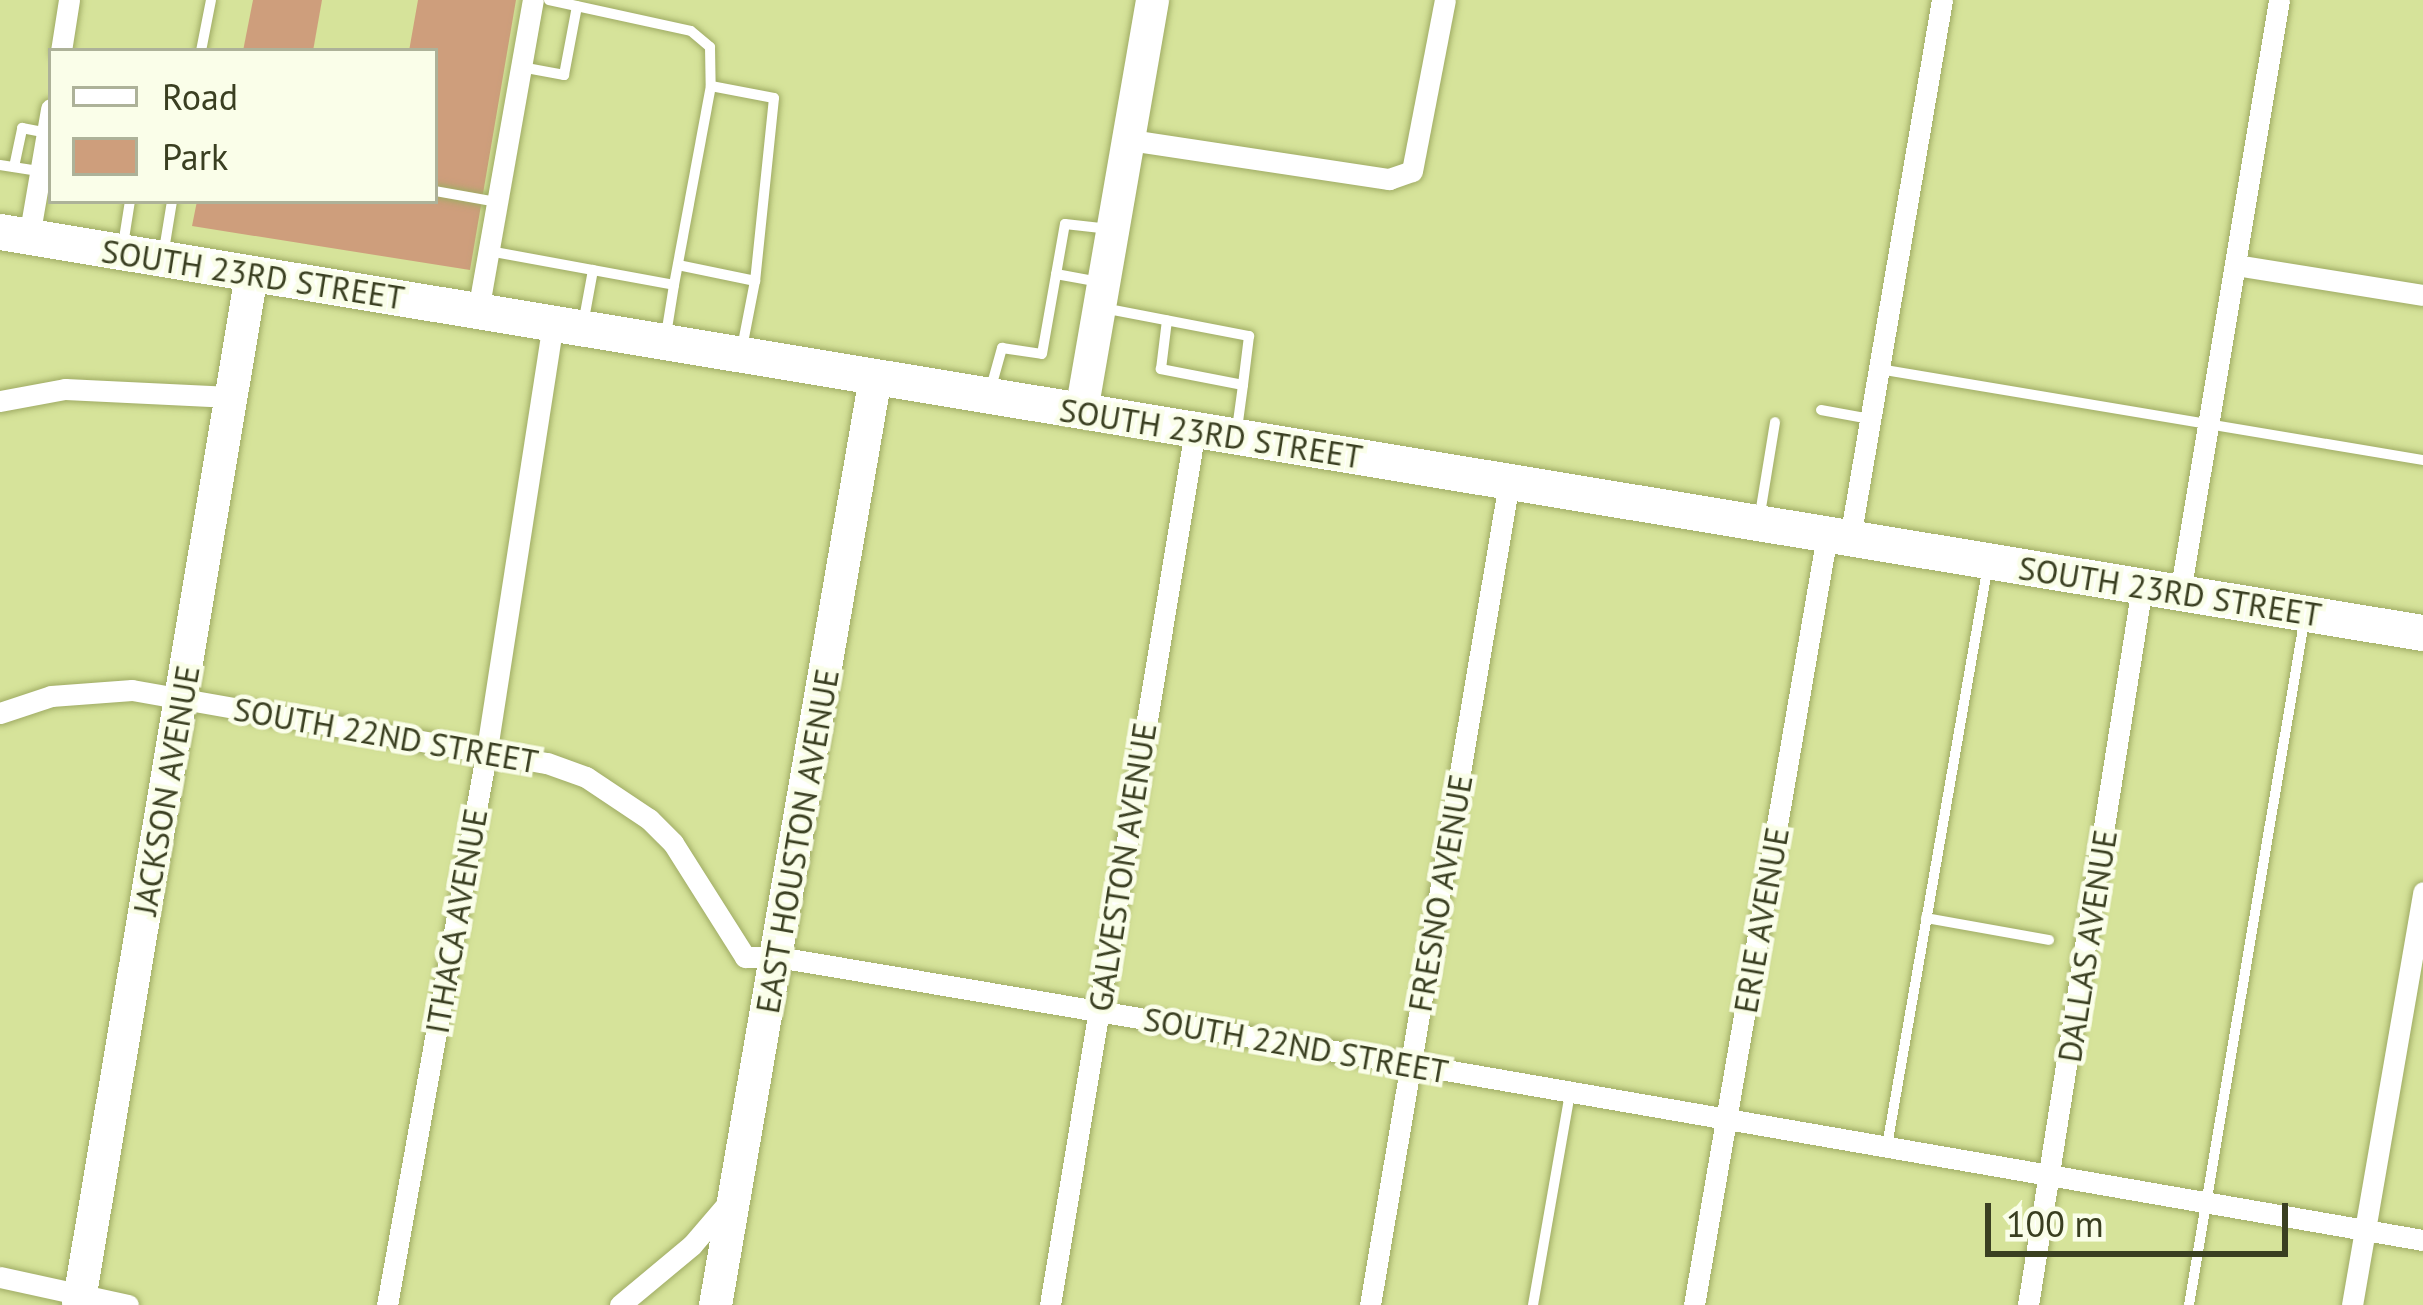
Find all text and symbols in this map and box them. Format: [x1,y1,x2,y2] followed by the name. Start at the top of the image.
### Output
[48,48,438,204] legend
[162,73,238,120] text: Road
[162,133,228,180] text: Park
[99,231,407,317] street label: SOUTH 23RD STREET
[1057,390,1365,476] street label: SOUTH 23RD STREET
[2016,548,2324,634] street label: SOUTH 23RD STREET
[124,662,208,918] street label: JACKSON AVENUE
[747,665,847,1017] street label: EAST HOUSTON AVENUE
[231,689,541,781] street label: SOUTH 22ND STREET
[1080,719,1164,1015] street label: GALVESTON AVENUE
[1400,771,1480,1015] street label: FRESNO AVENUE
[417,804,495,1038] street label: ITHACA AVENUE
[1725,823,1797,1017] street label: ERIE AVENUE
[2049,827,2125,1065] street label: DALLAS AVENUE
[1141,999,1451,1091] street label: SOUTH 22ND STREET
[1991,1179,2294,1253] scale bar
[2006,1200,2104,1247] text: 100 m

